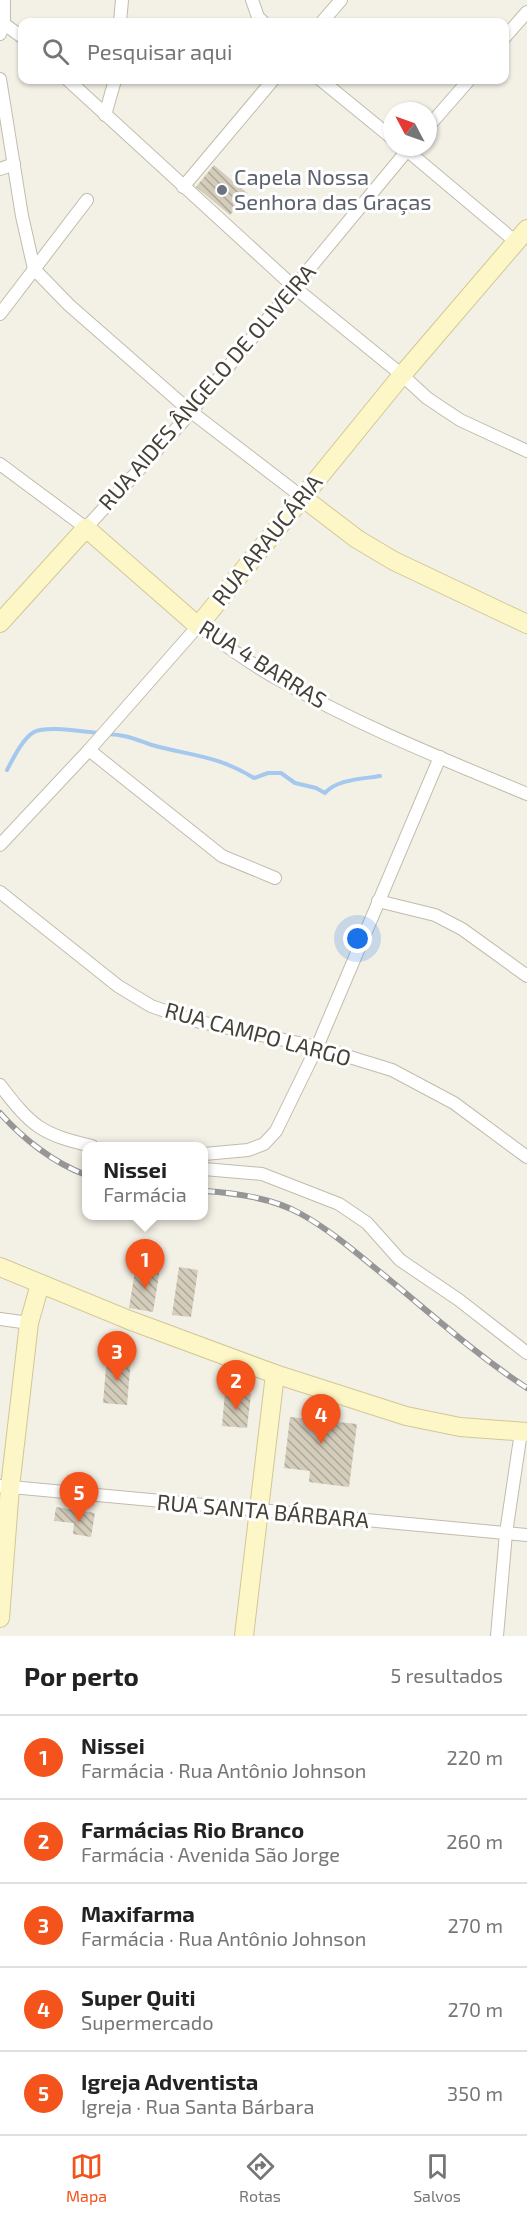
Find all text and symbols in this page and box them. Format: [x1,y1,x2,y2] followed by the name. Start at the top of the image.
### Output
[18,18,509,84] search box
[39,35,72,68] icon: search
[87,38,233,64] text: Pesquisar aqui
[383,102,437,156] north arrow
[234,163,432,216] place label: Capela Nossa Senhora das Graças
[215,183,229,197] marker: Capela Nossa Senhora das Graças
[92,258,320,515] street label: RUA AIDES ÂNGELO DE OLIVEIRA
[206,469,327,610] street label: RUA ARAUCÁRIA
[195,614,332,713] street label: RUA 4 BARRAS
[343,924,372,953] your location
[162,996,354,1070] street label: RUA CAMPO LARGO
[82,1142,208,1220] popup
[103,1156,167,1182] text: Nissei
[103,1182,187,1206] text: Farmácia
[126,1240,164,1289] pin: 1
[98,1332,136,1381] pin: 3
[216,1360,256,1410] pin: 2
[302,1394,340,1444] pin: 4
[60,1472,98,1522] pin: 5
[156,1488,371,1532] street label: RUA SANTA BÁRBARA
[24,1660,139,1691] text: Por perto
[390,1663,503,1687] text: 5 resultados
[81,1732,145,1758] text: Nissei
[39,1745,48,1769] text: 1
[446,1745,503,1769] text: 220 m
[81,1758,366,1782] text: Farmácia · Rua Antônio Johnson
[81,1816,304,1842] text: Farmácias Rio Branco
[38,1829,49,1853] text: 2
[446,1829,503,1853] text: 260 m
[81,1842,340,1866] text: Farmácia · Avenida São Jorge
[81,1900,195,1926] text: Maxifarma
[38,1913,49,1937] text: 3
[447,1913,503,1937] text: 270 m
[81,1926,366,1950] text: Farmácia · Rua Antônio Johnson
[81,1984,196,2010] text: Super Quiti
[37,1997,50,2021] text: 4
[447,1997,503,2021] text: 270 m
[81,2010,214,2034] text: Supermercado
[81,2068,258,2094] text: Igreja Adventista
[38,2081,49,2105] text: 5
[447,2081,503,2105] text: 350 m
[81,2094,314,2118] text: Igreja · Rua Santa Bárbara
[66,2150,107,2205] tab: Mapa
[239,2150,281,2205] tab: Rotas
[413,2150,461,2205] tab: Salvos

